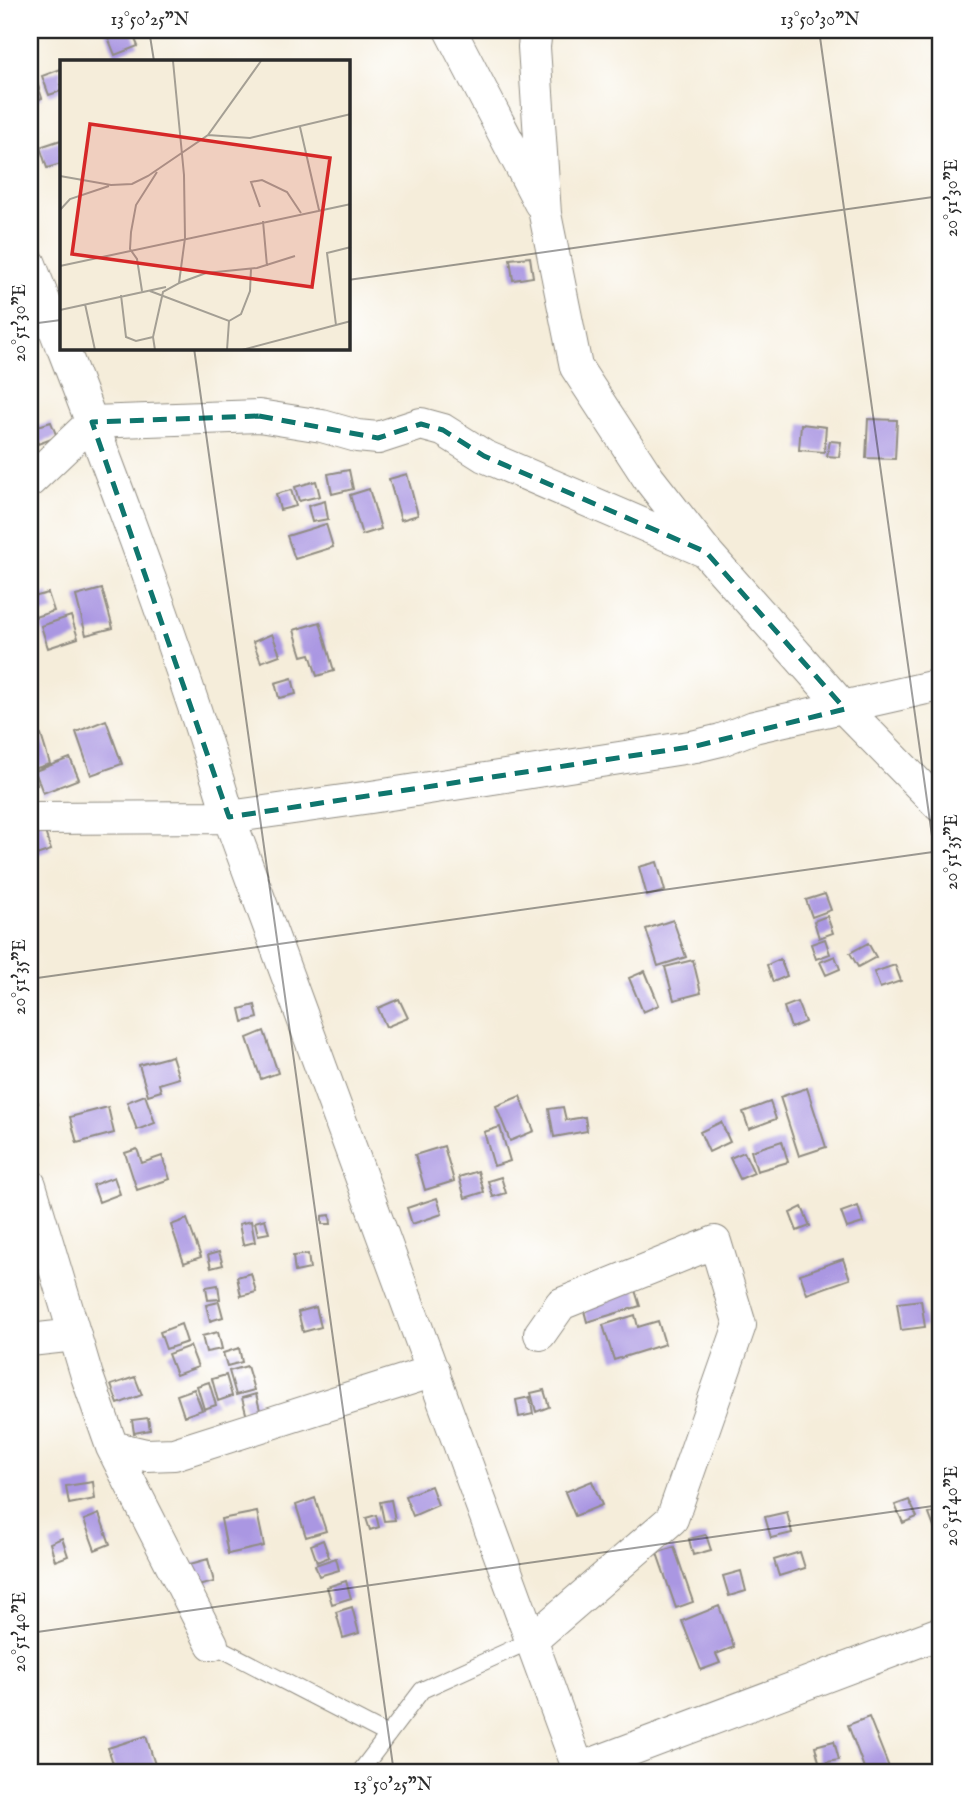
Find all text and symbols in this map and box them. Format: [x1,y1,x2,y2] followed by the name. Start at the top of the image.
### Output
[111,9,190,32] text: 13°50'25"N
[780,9,860,32] text: 13°50'30"N
[60,60,350,350] inset map
[941,159,964,237] text: 20°51'30"E
[9,284,32,362] text: 20°51'30"E
[941,814,964,890] text: 20°51'35"E
[9,939,32,1015] text: 20°51'35"E
[941,1466,964,1546] text: 20°51'40"E
[9,1592,32,1672] text: 20°51'40"E
[354,1774,433,1797] text: 13°50'25"N

